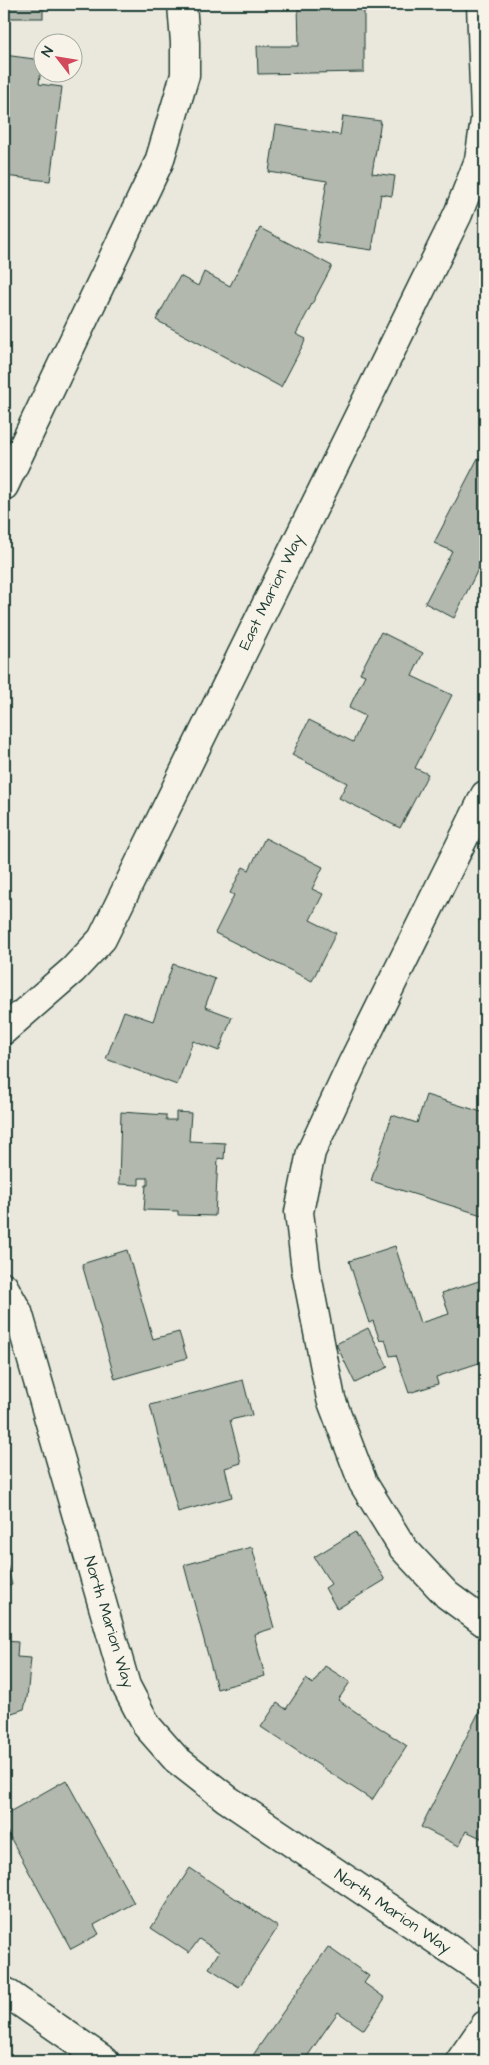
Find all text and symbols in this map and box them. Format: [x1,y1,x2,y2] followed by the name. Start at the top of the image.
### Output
[32,32,82,82] north arrow
[37,43,59,61] text: N
[233,530,310,654] street label: East Marion Way
[78,1553,140,1691] street label: North Marion Way
[330,1864,456,1959] street label: North Marion Way

